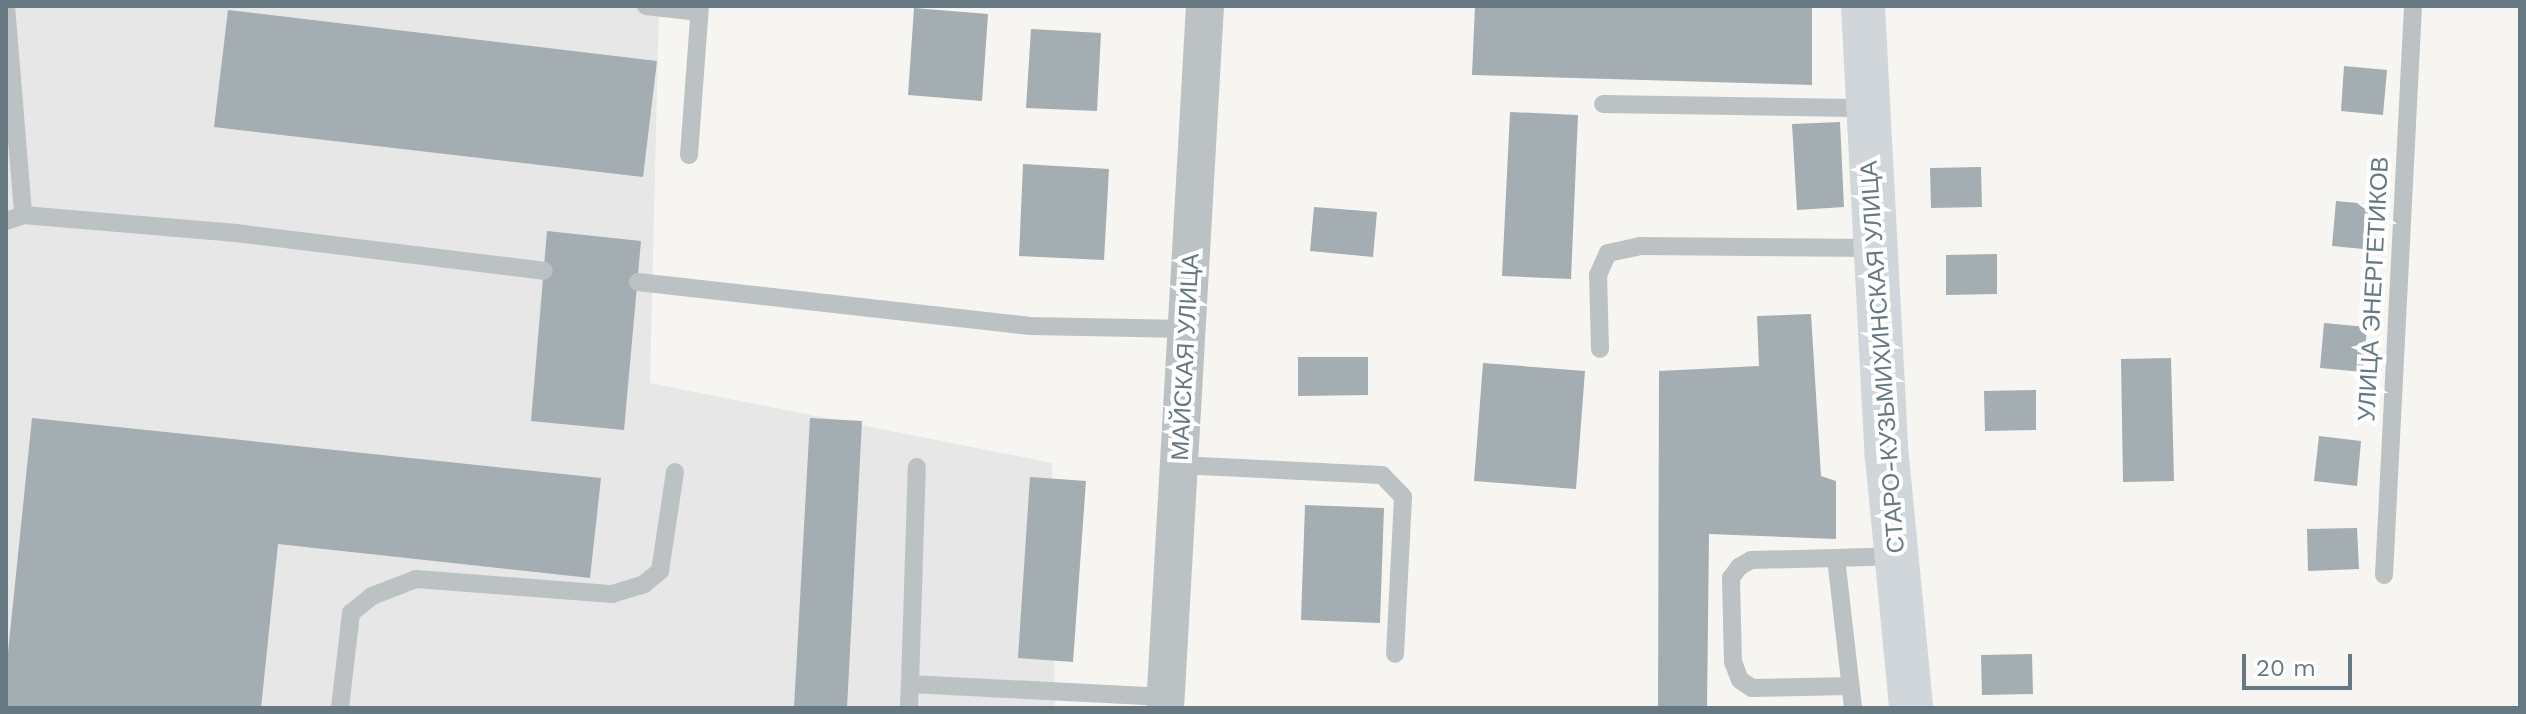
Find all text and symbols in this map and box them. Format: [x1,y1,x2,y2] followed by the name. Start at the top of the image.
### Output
[2353,156,2395,422] street label: УЛИЦА ЭНЕРГЕТИКОВ
[1855,160,1911,554] street label: СТАРО-КУЗЬМИХИНСКАЯ УЛИЦА
[1166,253,1206,461] street label: МАЙСКАЯ УЛИЦА
[2246,638,2356,688] scale bar
[2256,654,2316,682] text: 20 m

